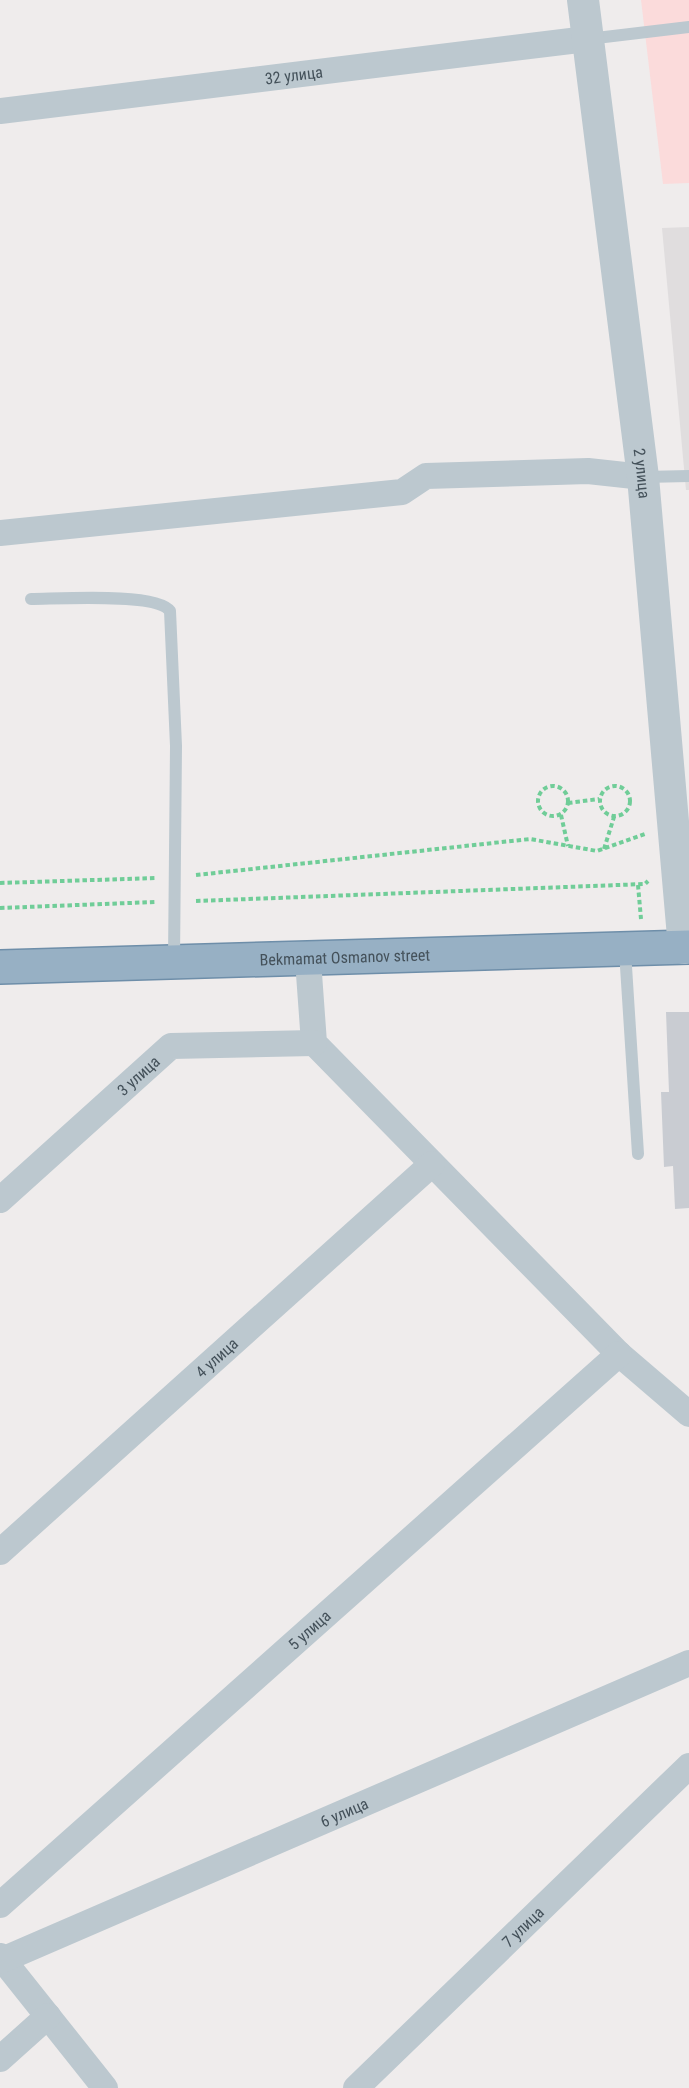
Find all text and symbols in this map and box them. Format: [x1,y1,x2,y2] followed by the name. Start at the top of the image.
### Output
[264,62,324,88] street label: 32 улица
[629,447,654,499] street label: 2 улица
[259,946,431,969] street label: Bekmamat Osmanov street
[113,1052,164,1100] street label: 3 улица
[192,1334,242,1382] street label: 4 улица
[284,1606,335,1654] street label: 5 улица
[318,1794,371,1831] street label: 6 улица
[498,1903,548,1951] street label: 7 улица

